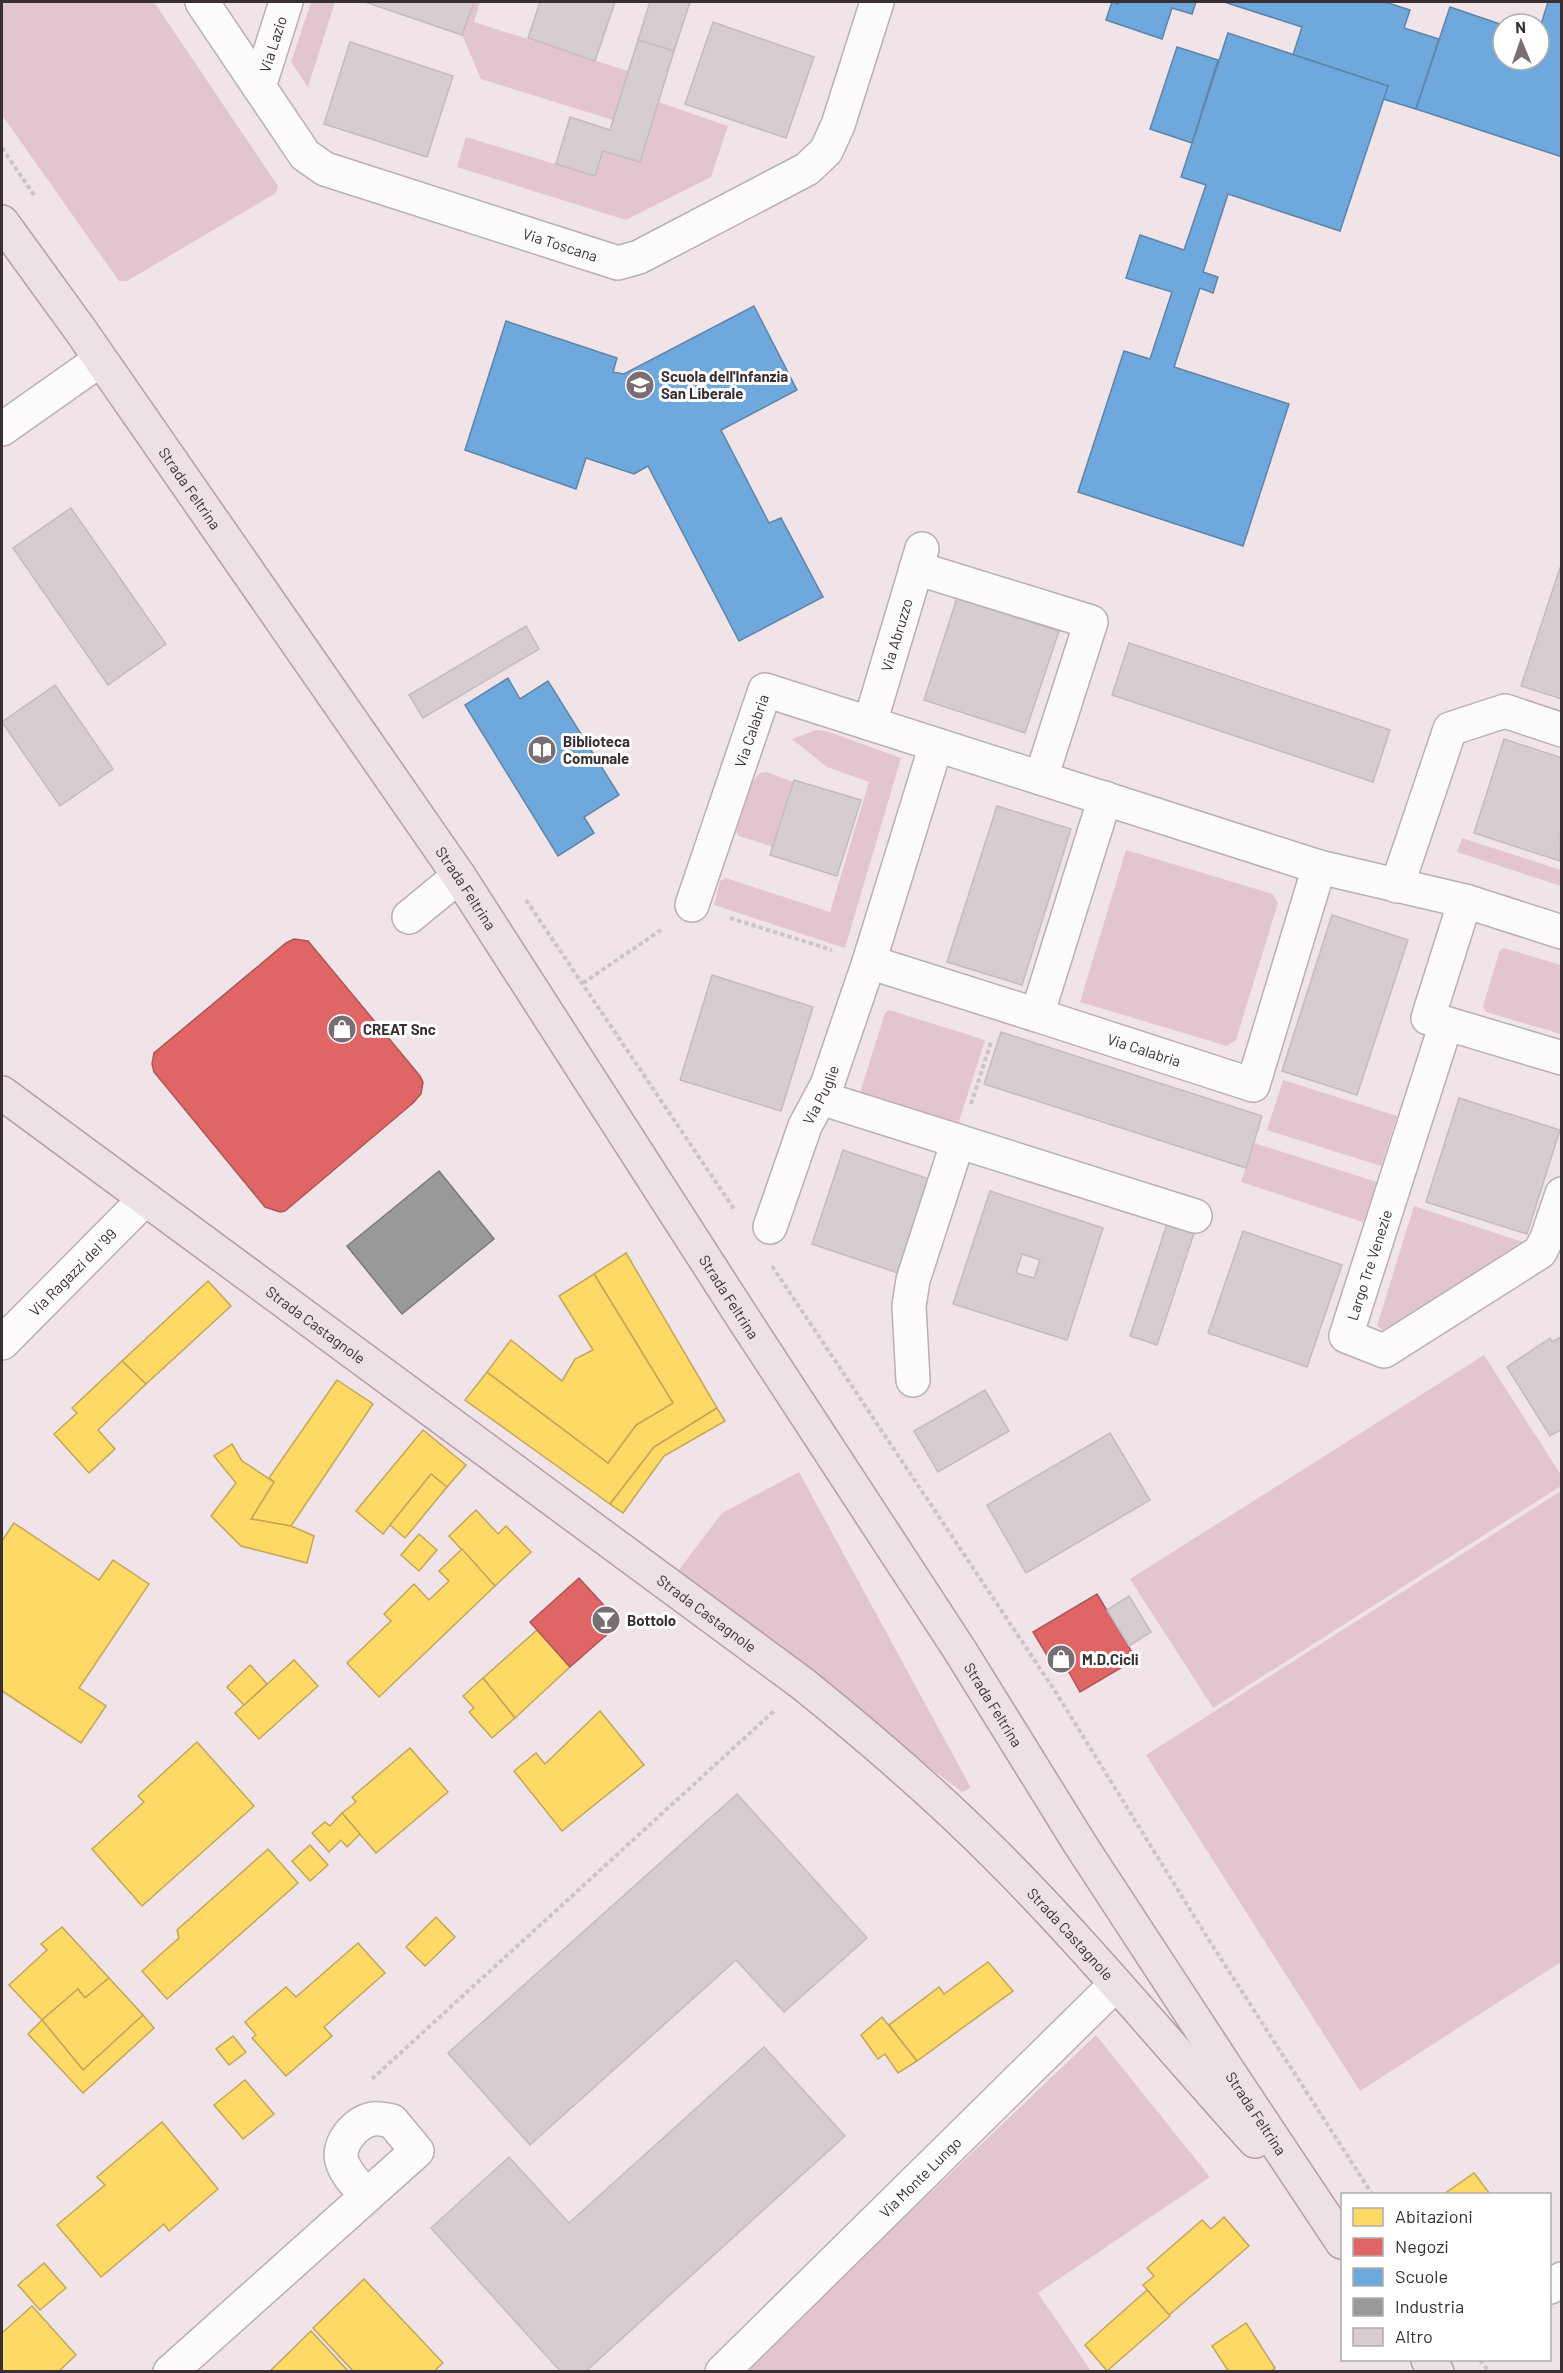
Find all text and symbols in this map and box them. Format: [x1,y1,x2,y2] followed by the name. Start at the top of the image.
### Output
[1491,12,1551,72] north arrow
[255,14,290,75] street label: Via Lazio
[1515,17,1526,36] text: N
[521,224,600,265] street label: Via Toscana
[661,367,788,402] place label: Scuola dell'Infanzia San Liberale
[624,369,656,401] school or university icon: Scuola dell'Infanzia San Liberale
[155,444,225,533] street label: Strada Feltrina
[877,596,916,674] street label: Via Abruzzo
[730,692,772,770] street label: Via Calabria
[563,732,630,767] place label: Biblioteca Comunale
[526,734,558,766] library icon: Biblioteca Comunale
[432,843,500,933] street label: Strada Feltrina
[326,1013,358,1045] shop icon: CREAT Snc
[363,1020,436,1038] place label: CREAT Snc
[1105,1029,1183,1070] street label: Via Calabria
[799,1063,842,1127] street label: Via Puglie
[1343,1207,1395,1323] street label: Largo Tre Venezie
[25,1224,120,1320] street label: Via Ragazzi del '99
[696,1251,763,1342] street label: Strada Feltrina
[263,1282,369,1367] street label: Strada Castagnole
[654,1571,760,1656] street label: Strada Castagnole
[590,1604,622,1636] bar icon: Bottolo
[627,1611,676,1629] place label: Bottolo
[1045,1643,1077,1675] shop icon: M.D.Cicli
[1082,1650,1139,1668] place label: M.D.Cicli
[961,1659,1027,1750] street label: Strada Feltrina
[1024,1884,1117,1984] street label: Strada Castagnole
[1222,2068,1291,2158] street label: Strada Feltrina
[875,2133,965,2221] street label: Via Monte Lungo
[1341,2193,1551,2361] legend
[1395,2205,1473,2227] text: Abitazioni
[1395,2235,1449,2257] text: Negozi
[1395,2265,1448,2287] text: Scuole
[1395,2295,1464,2317] text: Industria
[1395,2325,1433,2347] text: Altro

